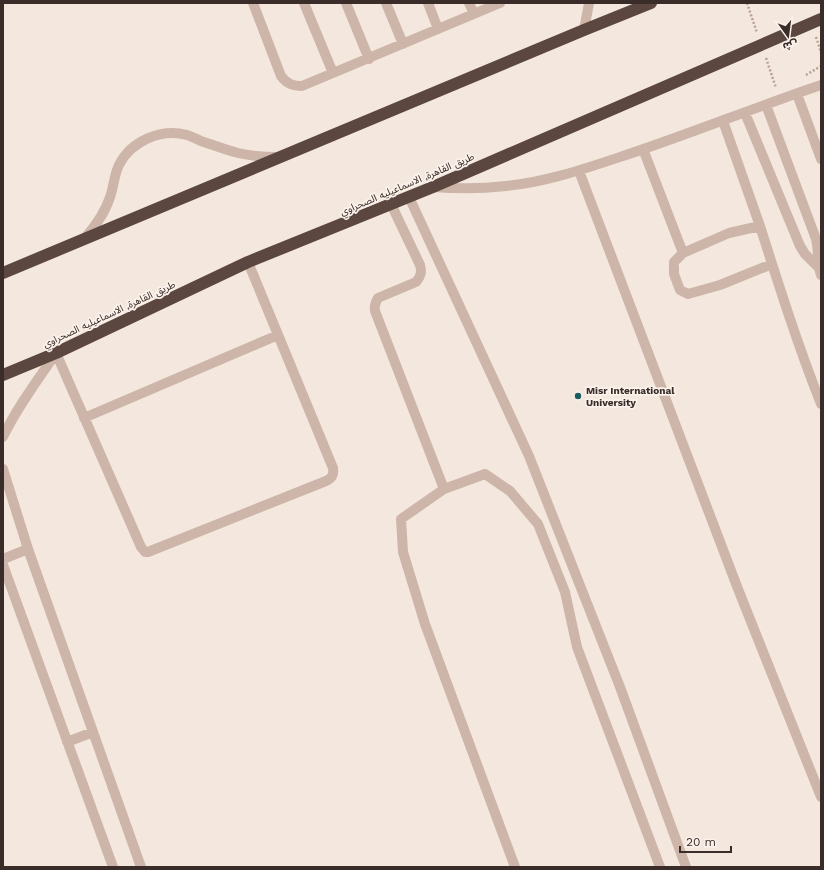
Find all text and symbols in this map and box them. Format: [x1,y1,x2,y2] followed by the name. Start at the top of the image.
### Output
[768,16,808,56] north arrow
[781,37,799,53] text: ش
[338,151,477,219] street label: طريق القاهرة, الاسماعيليه الصحراوي
[41,278,178,352] street label: طريق القاهرة, الاسماعيليه الصحراوي
[586,385,675,408] place label: Misr International University
[573,391,583,401] marker: Misr International University
[680,828,731,854] scale bar
[686,835,716,849] text: 20 m

